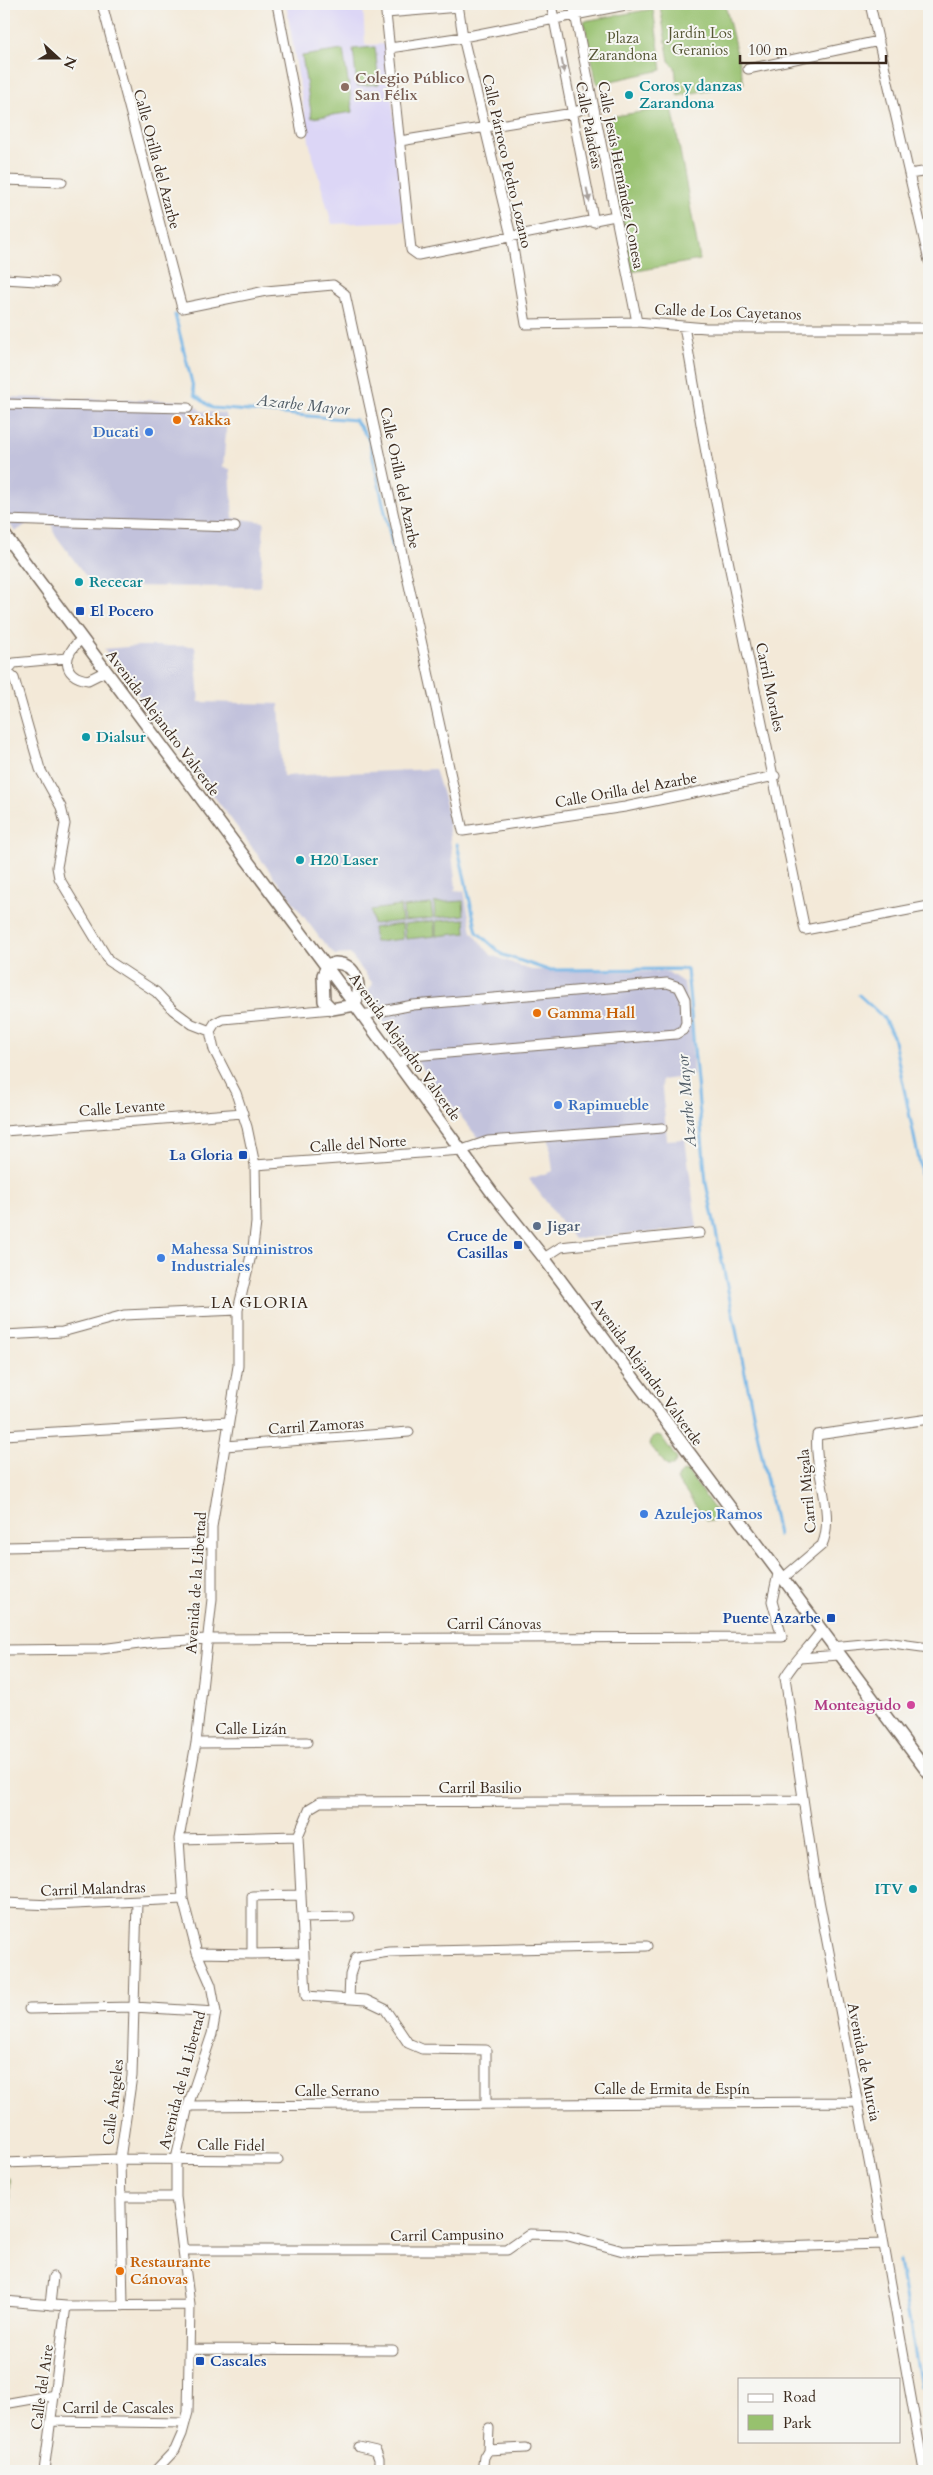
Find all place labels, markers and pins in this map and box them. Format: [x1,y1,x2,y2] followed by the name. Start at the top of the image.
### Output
[355,68,465,105] place label: Colegio Público San Félix
[639,76,742,113] place label: Coros y danzas Zarandona
[339,81,351,93] marker: Colegio Público San Félix
[623,89,635,101] marker: Coros y danzas Zarandona
[187,410,231,430] place label: Yakka
[171,414,183,426] marker: Yakka
[93,422,139,442] place label: Ducati
[143,426,155,438] marker: Ducati
[89,572,144,592] place label: Rececar
[73,576,85,588] marker: Rececar
[90,601,154,621] place label: El Pocero
[74,605,86,617] marker: El Pocero
[96,727,147,747] place label: Dialsur
[80,731,92,743] marker: Dialsur
[310,850,379,870] place label: H20 Laser
[294,854,306,866] marker: H20 Laser
[547,1003,636,1023] place label: Gamma Hall
[531,1007,543,1019] marker: Gamma Hall
[568,1095,649,1115] place label: Rapimueble
[552,1099,564,1111] marker: Rapimueble
[169,1145,234,1165] place label: La Gloria
[237,1149,249,1161] marker: La Gloria
[545,1216,581,1236] place label: Jigar
[531,1220,543,1232] marker: Jigar
[447,1226,508,1263] place label: Cruce de Casillas
[171,1239,313,1276] place label: Mahessa Suministros Industriales
[512,1239,524,1251] marker: Cruce de Casillas
[155,1252,167,1264] marker: Mahessa Suministros Industriales
[654,1504,763,1524] place label: Azulejos Ramos
[638,1508,650,1520] marker: Azulejos Ramos
[723,1608,821,1628] place label: Puente Azarbe
[825,1612,837,1624] marker: Puente Azarbe
[814,1695,901,1715] place label: Monteagudo
[905,1699,917,1711] marker: Monteagudo
[875,1879,903,1899] place label: ITV
[907,1883,919,1895] marker: ITV
[130,2252,211,2289] place label: Restaurante Cánovas
[114,2265,126,2277] marker: Restaurante Cánovas
[210,2351,267,2371] place label: Cascales
[194,2355,206,2367] marker: Cascales

